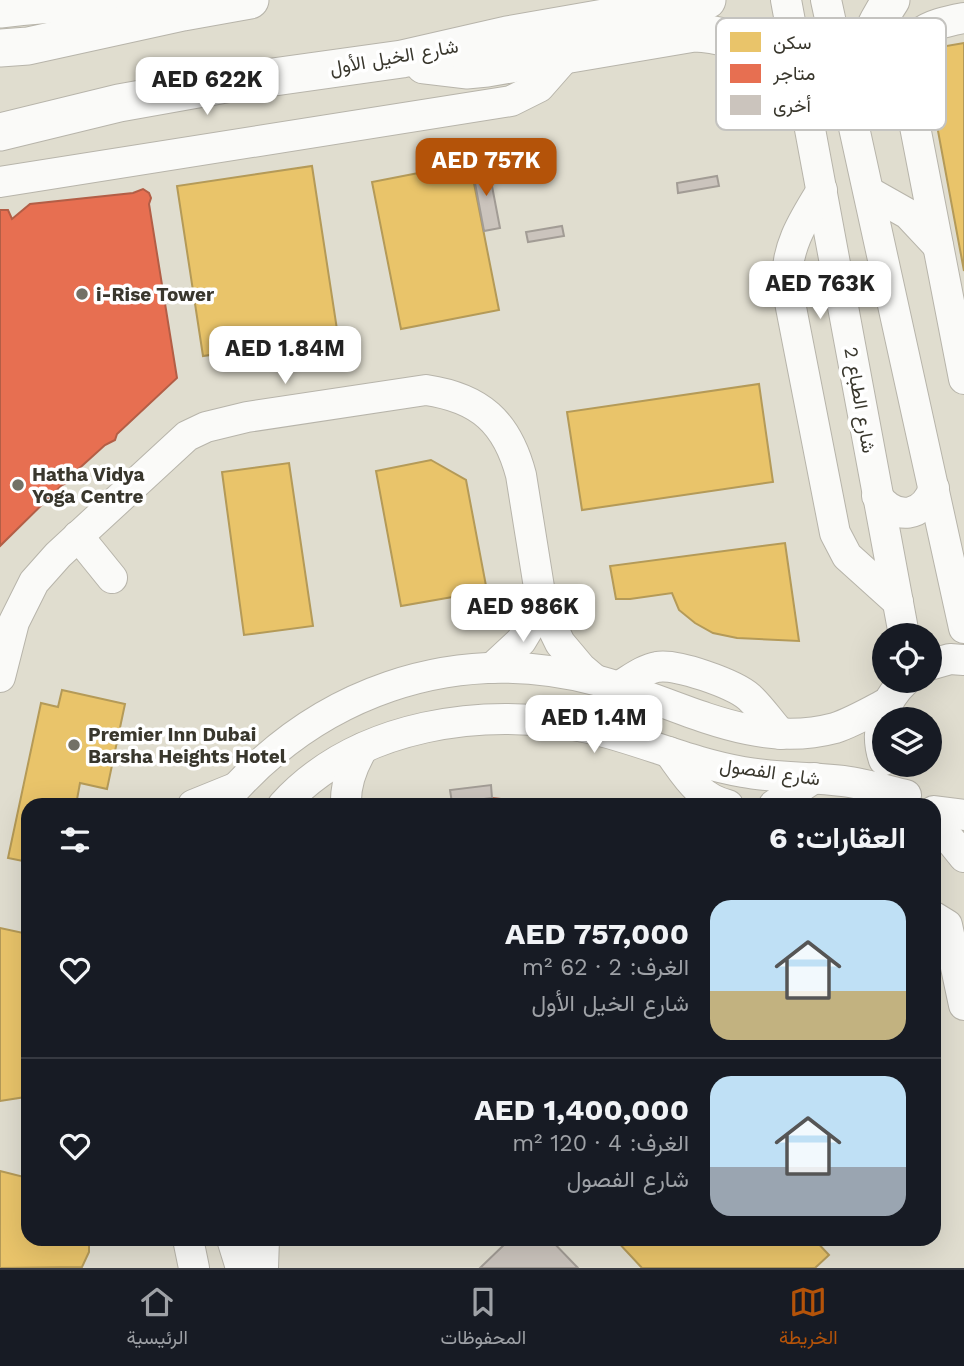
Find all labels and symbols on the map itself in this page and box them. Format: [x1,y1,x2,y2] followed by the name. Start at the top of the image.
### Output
[716,18,946,130] legend
[773,31,811,54] text: سكن
[328,34,460,81] street label: شارع الخيل الأول
[135,58,279,117] pin: AED 622K
[772,62,815,85] text: متاجر
[773,94,811,117] text: أخرى
[414,138,558,198] pin: AED 757K
[748,262,892,321] pin: AED 763K
[96,283,215,306] place label: i-Rise Tower
[74,286,90,302] marker: i-Rise Tower
[205,326,365,386] pin: AED 1.84M
[838,345,881,455] street label: شارع الطباع 2
[32,463,145,508] place label: Hatha Vidya Yoga Centre
[10,477,26,493] marker: Hatha Vidya Yoga Centre
[451,584,595,644] pin: AED 986K
[522,696,666,755] pin: AED 1.4M
[88,723,287,768] place label: Premier Inn Dubai Barsha Heights Hotel
[66,737,82,753] marker: Premier Inn Dubai Barsha Heights Hotel
[718,754,822,791] street label: شارع الفصول

